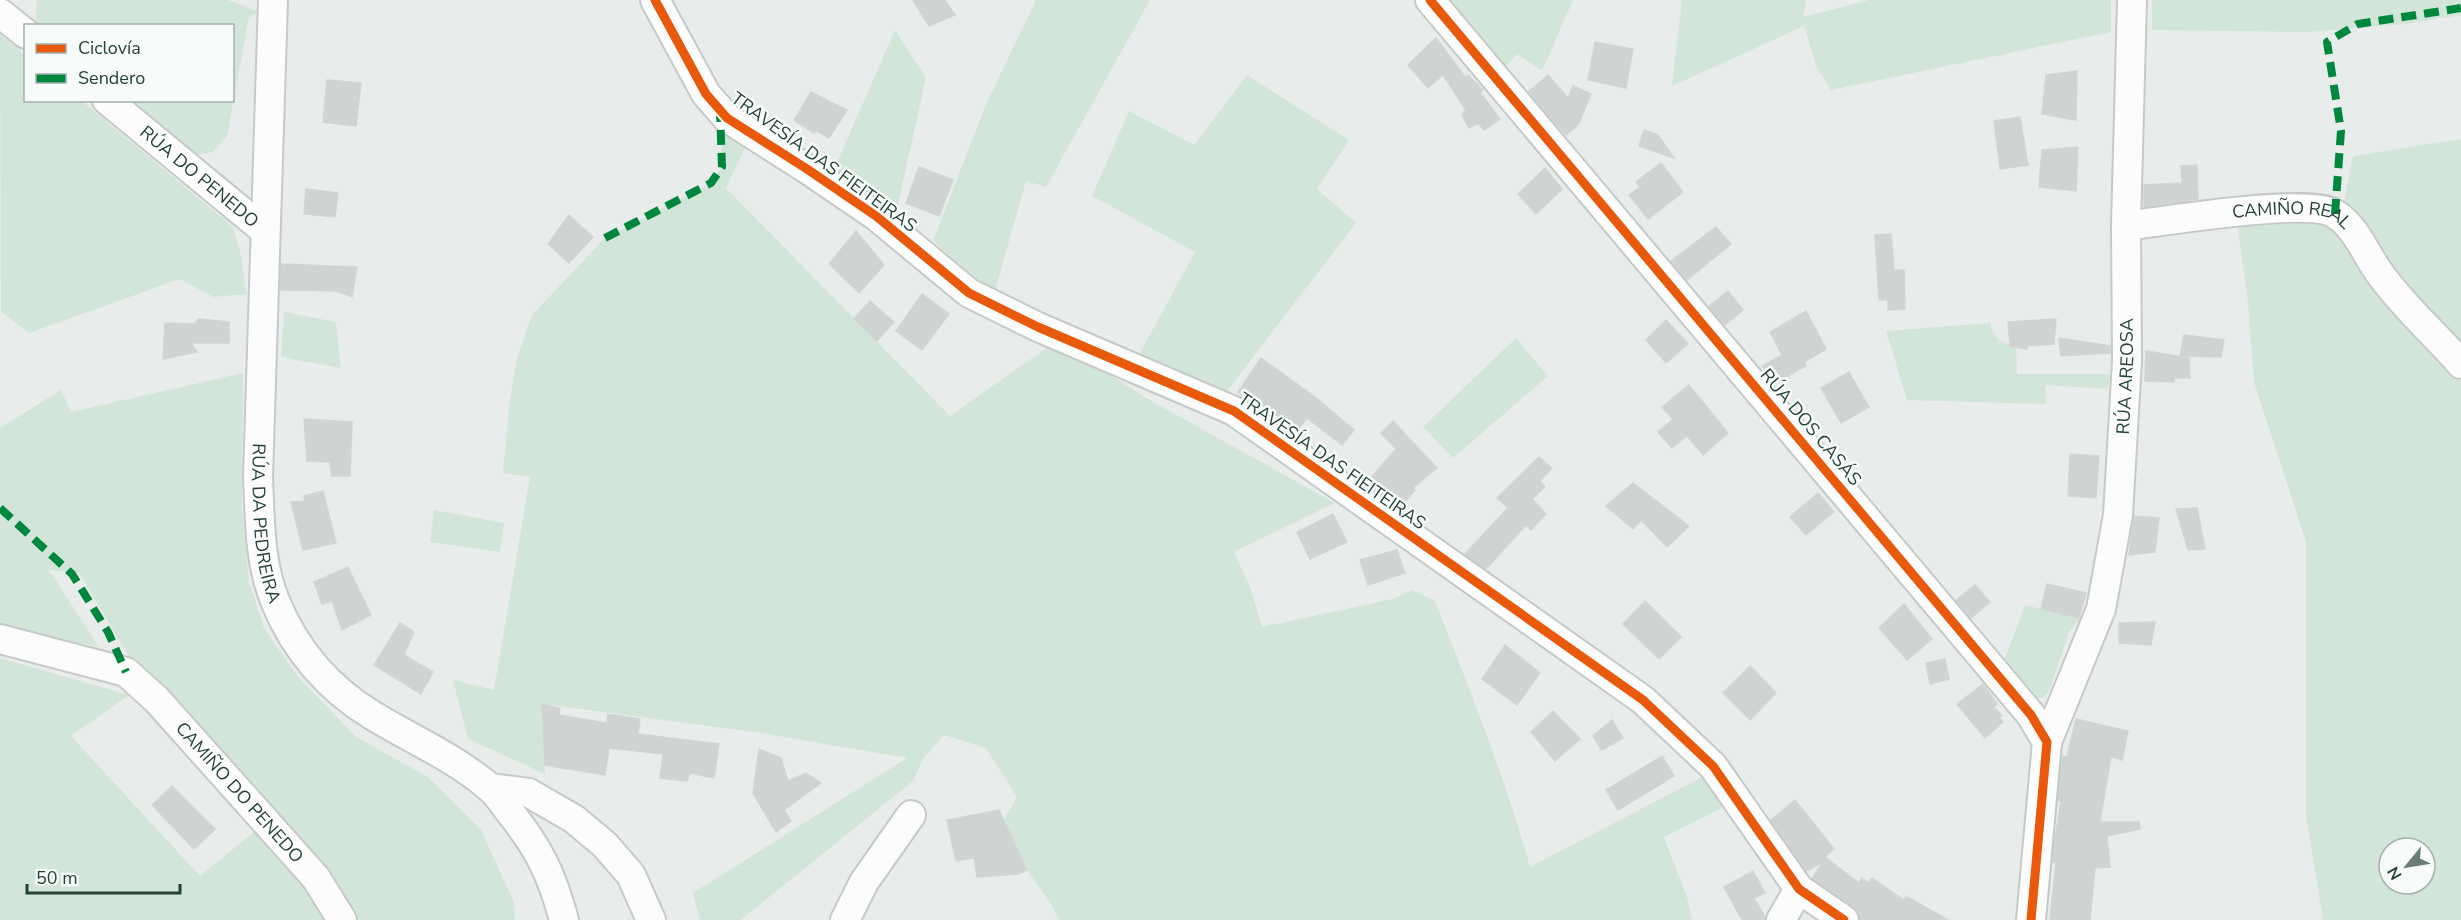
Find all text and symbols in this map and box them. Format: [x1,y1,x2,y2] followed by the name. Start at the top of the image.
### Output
[24,24,234,102] legend
[78,36,141,60] text: Ciclovía
[78,66,145,90] text: Sendero
[726,86,922,238] street label: TRAVESÍA DAS FIEITEIRAS
[135,120,264,233] street label: RÚA DO PENEDO
[2231,196,2357,234] street label: CAMIÑO REAL
[2111,318,2139,435] street label: RÚA AREOSA
[1755,364,1867,490] street label: RÚA DOS CASÁS
[1233,387,1431,535] street label: TRAVESÍA DAS FIEITEIRAS
[246,443,287,607] street label: RÚA DA PEDREIRA
[170,717,309,868] street label: CAMIÑO DO PENEDO
[2377,836,2437,896] north arrow
[27,857,180,895] scale bar
[2382,862,2407,884] text: N
[36,866,78,890] text: 50 m

